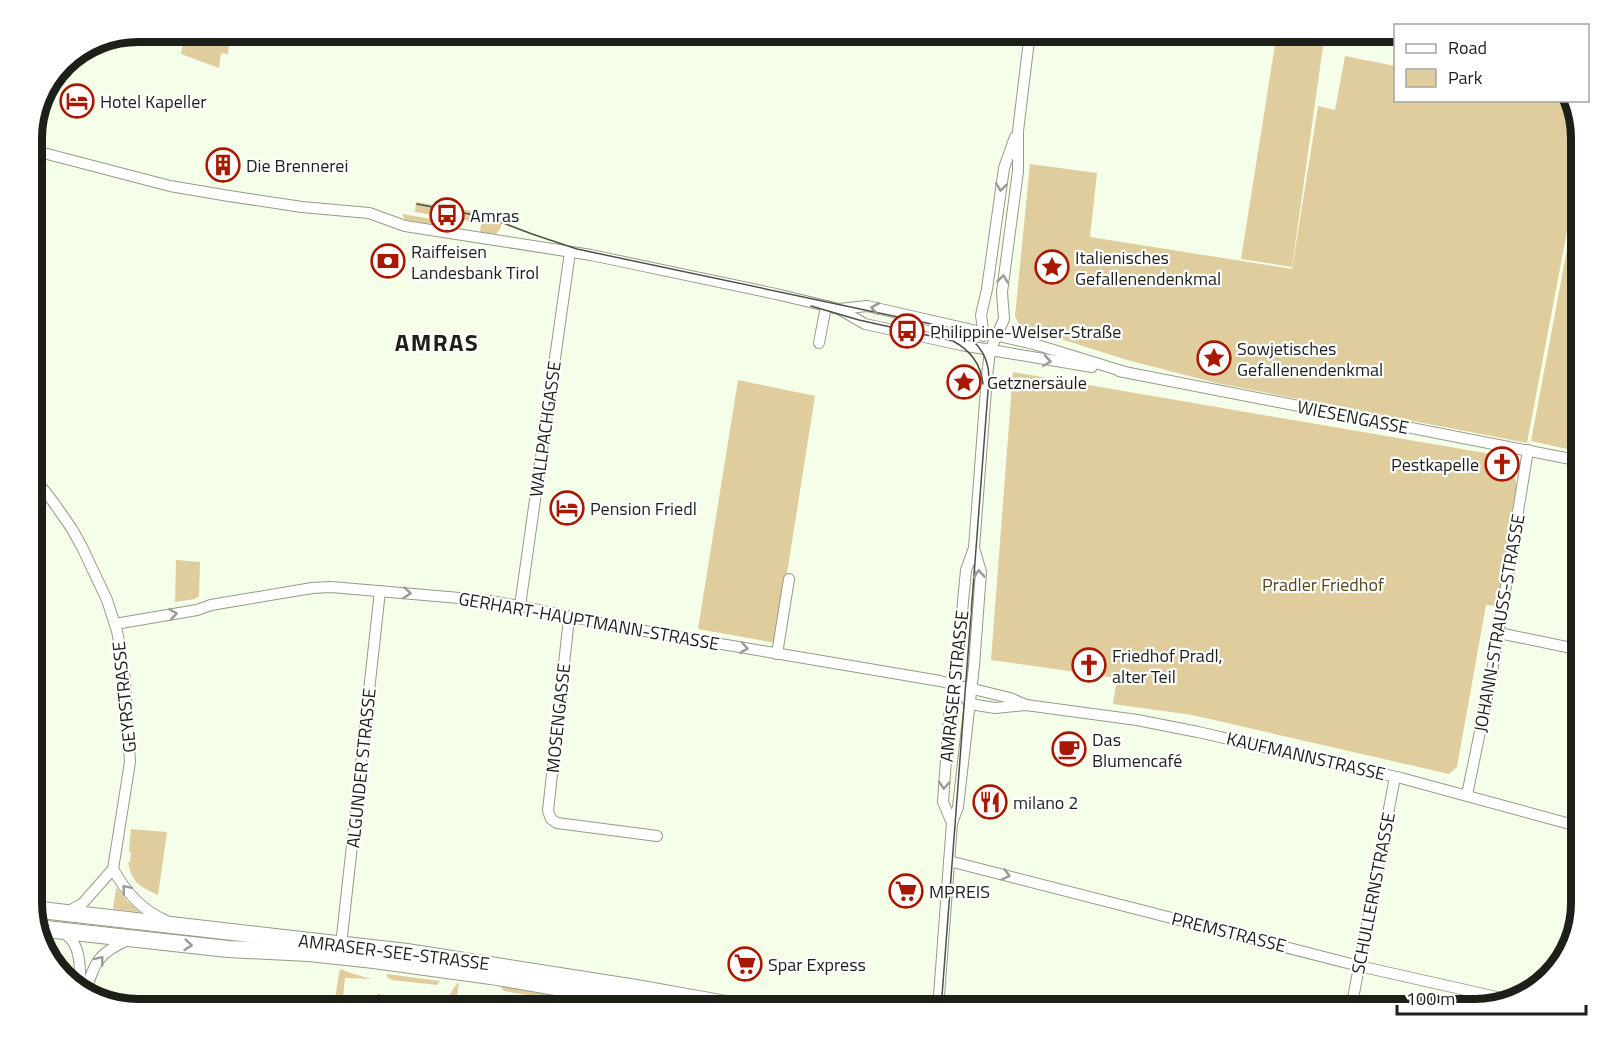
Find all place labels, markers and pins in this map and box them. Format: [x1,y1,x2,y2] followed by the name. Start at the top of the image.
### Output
[59,83,95,119] hotel icon: Hotel Kapeller
[100,88,207,115] place label: Hotel Kapeller
[205,147,241,183] building icon: Die Brennerei
[246,152,348,179] place label: Die Brennerei
[429,197,465,233] bus stop icon: Amras
[470,202,519,229] place label: Amras
[411,238,539,286] place label: Raiffeisen Landesbank Tirol
[370,243,406,279] bank icon: Raiffeisen Landesbank Tirol
[1075,244,1221,292] place label: Italienisches Gefallenendenkmal
[1034,249,1070,285] place icon: Italienisches Gefallenendenkmal
[889,313,925,349] bus stop icon: Philippine-Welser-Straße
[930,318,1121,345] place label: Philippine-Welser-Straße
[1237,335,1383,383] place label: Sowjetisches Gefallenendenkmal
[1196,340,1232,376] place icon: Sowjetisches Gefallenendenkmal
[946,364,982,400] place icon: Getznersäule
[987,369,1087,396] place label: Getznersäule
[1484,446,1520,482] church icon: Pestkapelle
[1391,451,1479,478] place label: Pestkapelle
[549,490,585,526] hotel icon: Pension Friedl
[590,495,697,522] place label: Pension Friedl
[1112,642,1223,690] place label: Friedhof Pradl, alter Teil
[1071,647,1107,683] church icon: Friedhof Pradl, alter Teil
[1092,726,1182,774] place label: Das Blumencafé
[1051,731,1087,767] cafe icon: Das Blumencafé
[972,784,1008,820] restaurant icon: milano 2
[1013,789,1078,816] place label: milano 2
[888,873,924,909] supermarket icon: MPREIS
[929,878,990,905] place label: MPREIS
[727,946,763,982] supermarket icon: Spar Express
[768,951,866,978] place label: Spar Express

